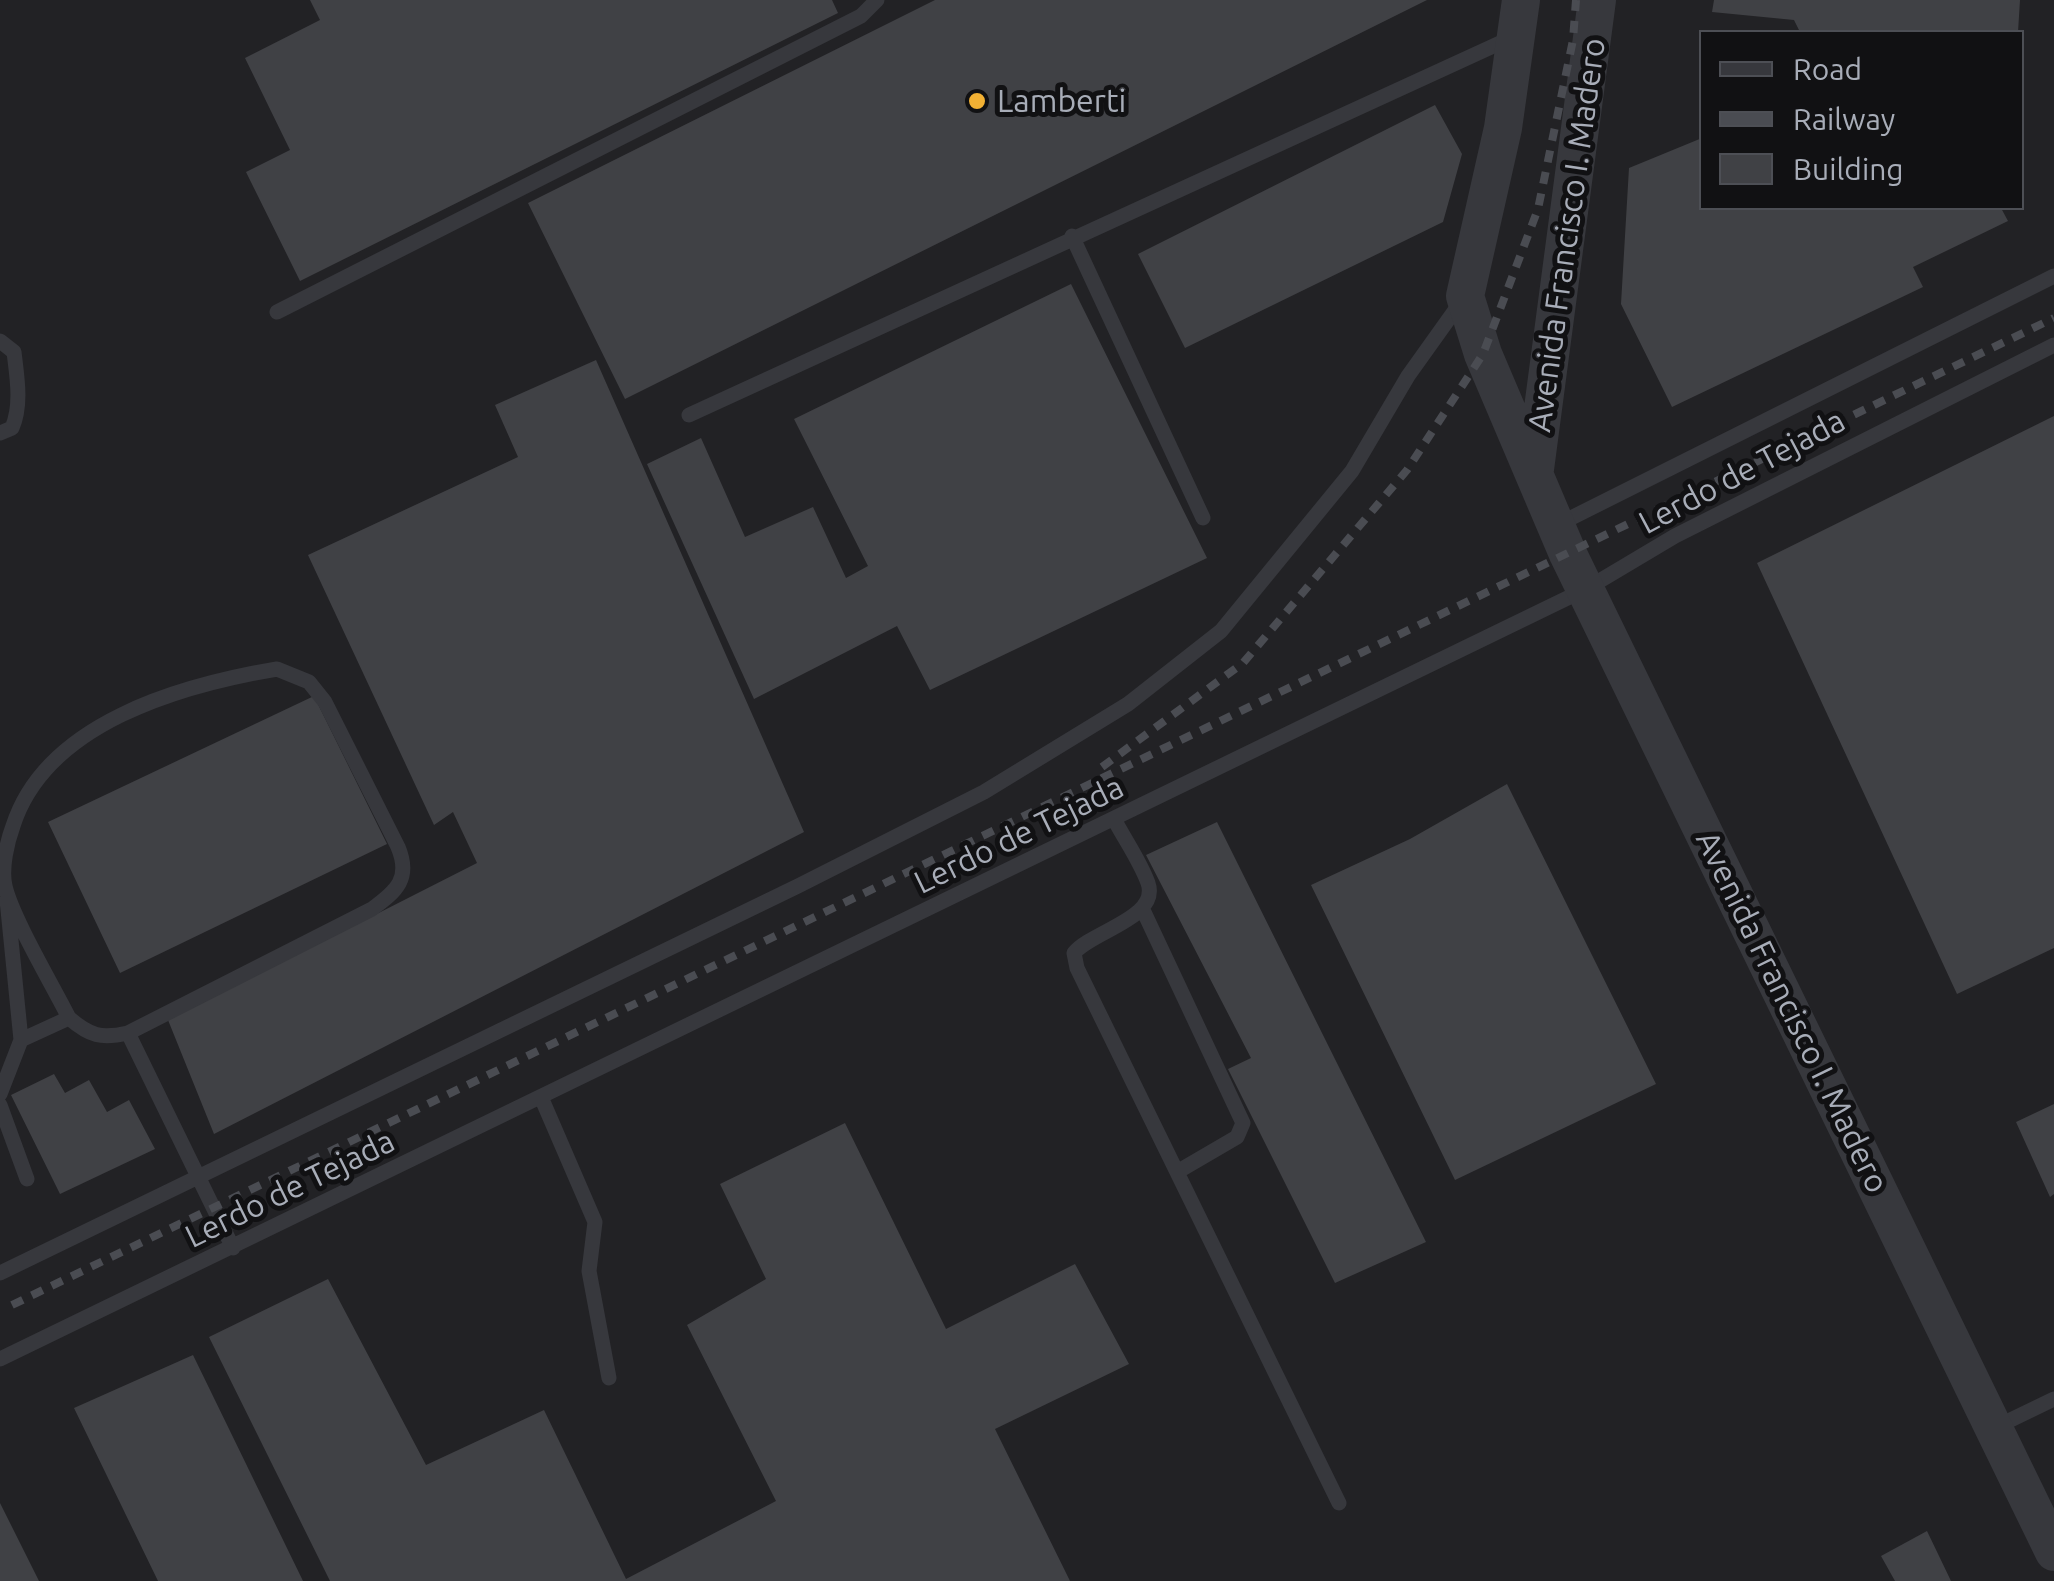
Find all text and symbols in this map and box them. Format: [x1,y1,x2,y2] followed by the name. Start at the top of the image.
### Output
[1699,30,2024,210] legend
[1520,36,1614,434] street label: Avenida Francisco I. Madero
[1793,52,1862,86] text: Road
[997,82,1126,120] place label: Lamberti
[966,90,988,112] marker: Lamberti
[1793,102,1895,136] text: Railway
[1793,152,1904,186] text: Building
[1632,402,1852,542] street label: Lerdo de Tejada
[908,768,1130,902] street label: Lerdo de Tejada
[1688,825,1896,1199] street label: Avenida Francisco I. Madero
[179,1122,401,1256] street label: Lerdo de Tejada

